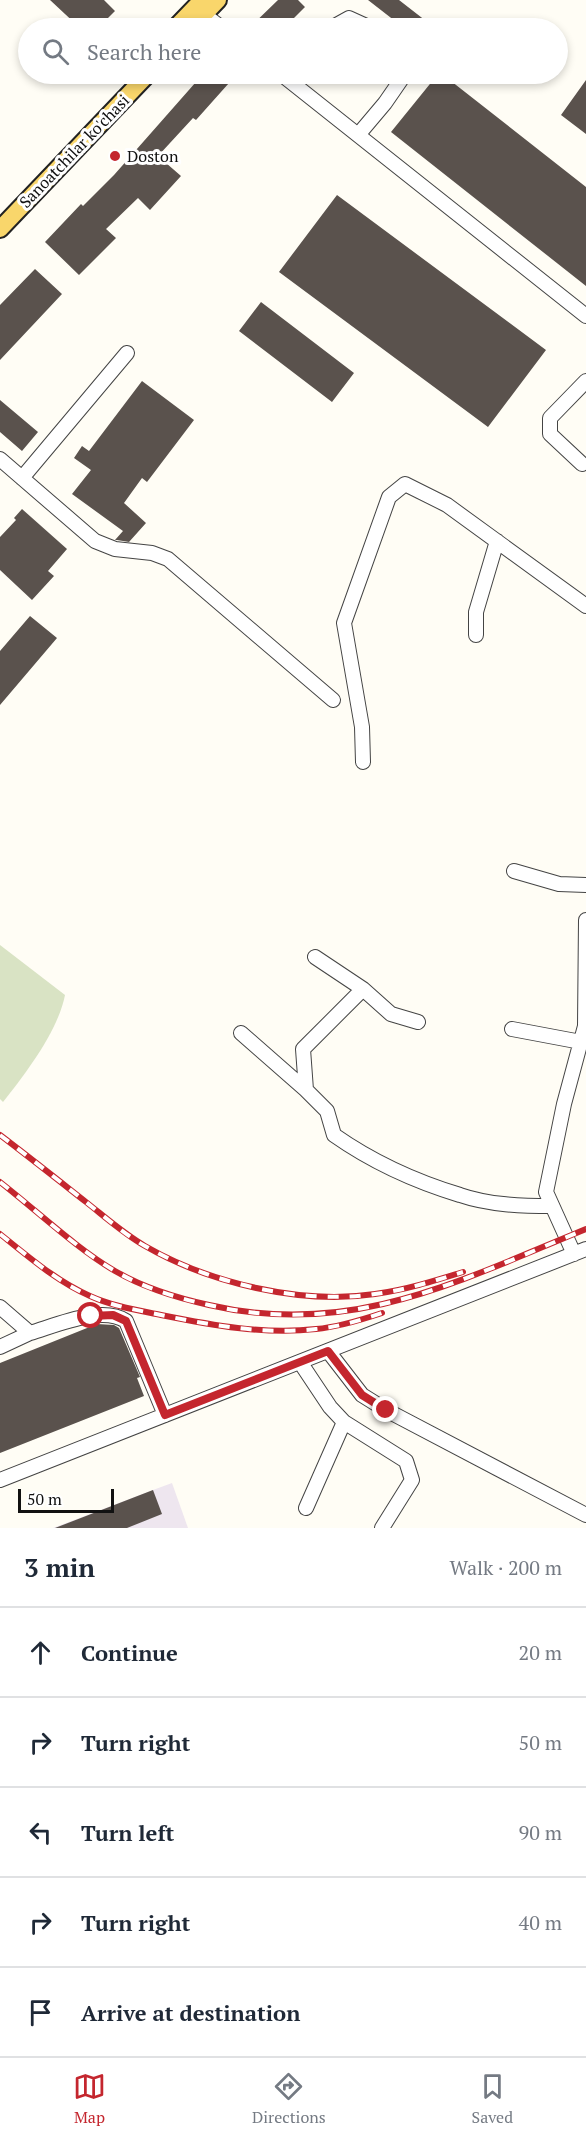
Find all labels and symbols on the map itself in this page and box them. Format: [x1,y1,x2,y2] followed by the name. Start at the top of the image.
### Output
[14,89,134,212] street label: Sanoatchilar ko'chasi
[127,145,179,167] place label: Doston
[108,149,122,163] marker: Doston
[77,1302,103,1328] route start
[372,1396,398,1422] route end
[18,1486,114,1514] scale bar

